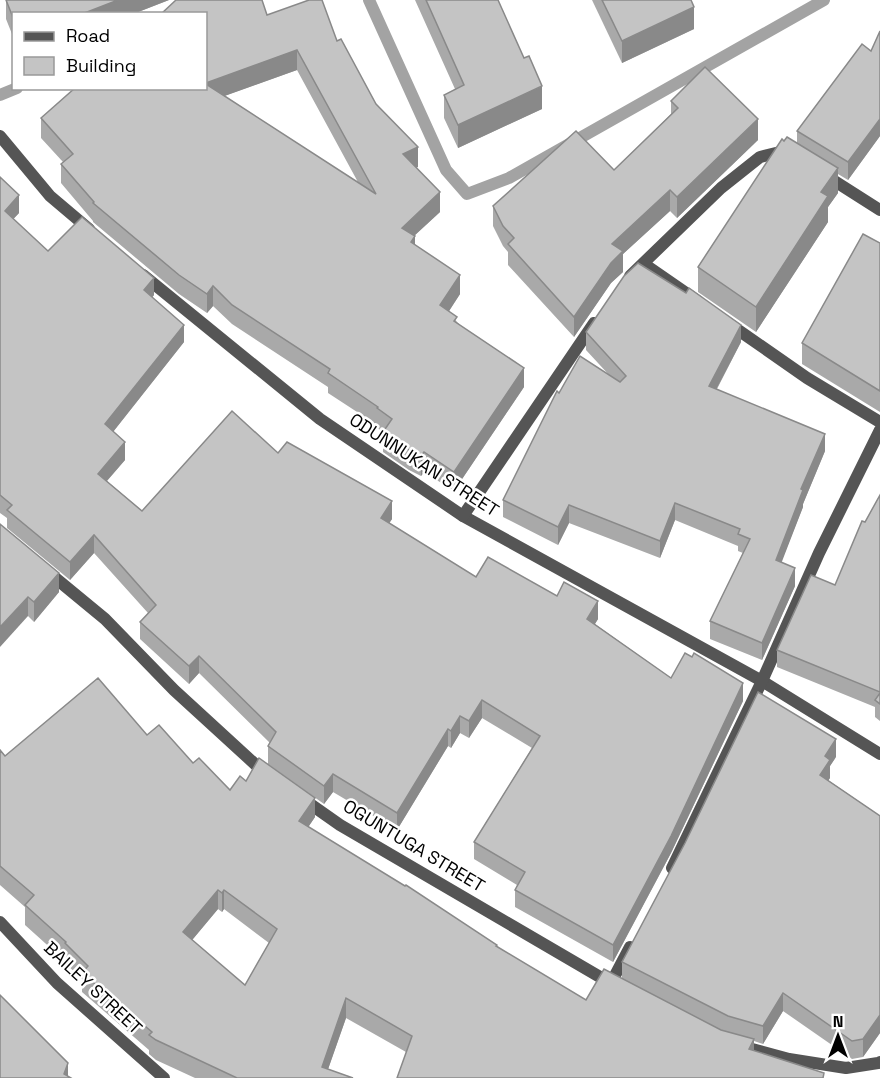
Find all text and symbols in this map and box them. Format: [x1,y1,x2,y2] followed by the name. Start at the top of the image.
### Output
[12,12,207,90] legend
[66,24,110,47] text: Road
[66,54,136,77] text: Building
[345,408,504,522] street label: ODUNNUKAN STREET
[339,794,490,897] street label: OGUNTUGA STREET
[39,936,148,1039] street label: BAILEY STREET
[808,1006,868,1066] north arrow
[833,1011,843,1032] text: N

